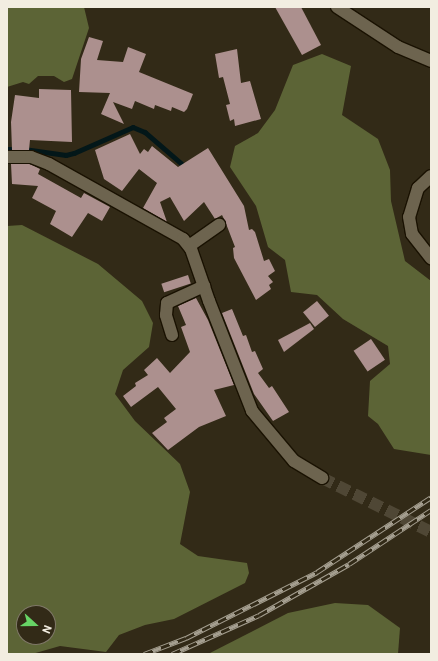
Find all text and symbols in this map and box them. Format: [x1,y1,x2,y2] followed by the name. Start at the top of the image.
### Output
[16,605,56,645] north arrow
[39,623,54,635] text: N

